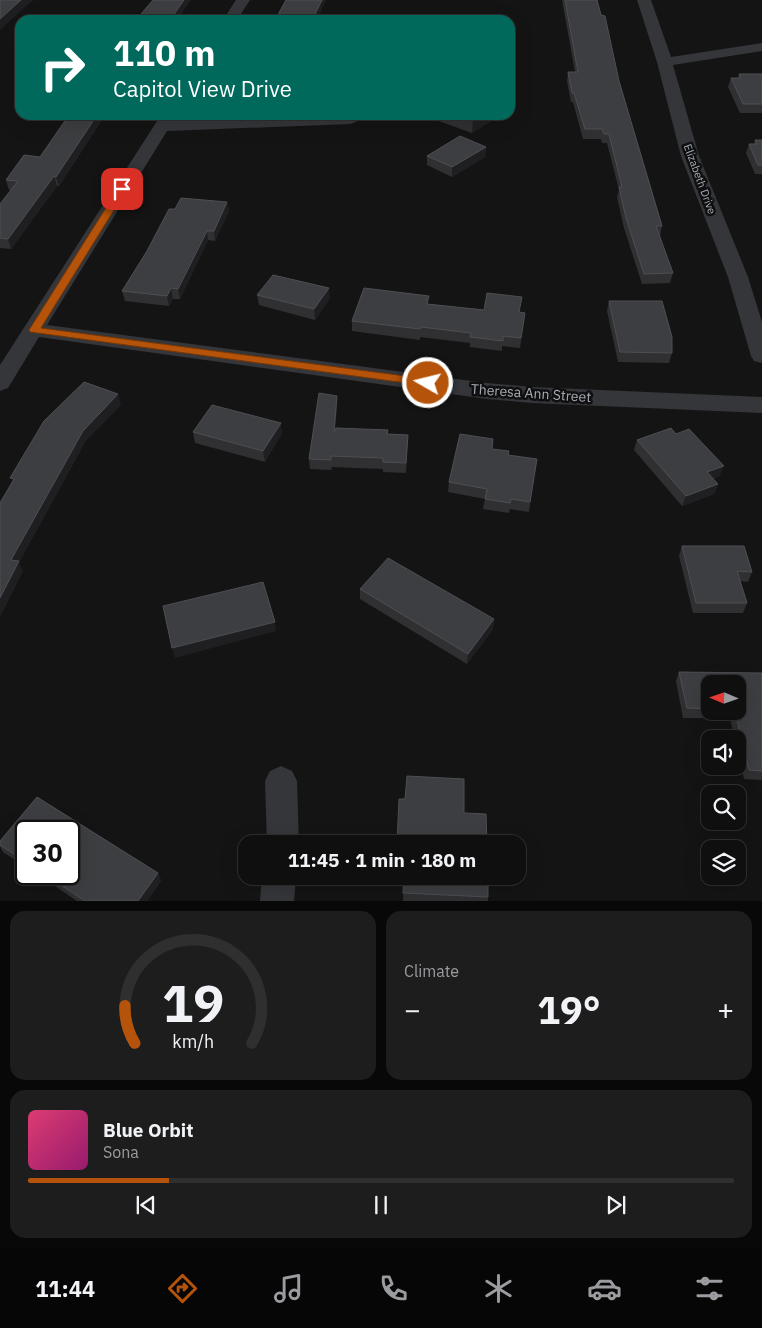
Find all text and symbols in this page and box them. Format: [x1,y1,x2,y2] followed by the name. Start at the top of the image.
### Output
[113,30,216,76] text: 110 m
[30,35,95,100] icon: right
[113,74,292,103] text: Capitol View Drive
[681,142,719,216] street label: Elizabeth Drive
[101,168,143,210] pin
[108,175,136,203] icon: arrive
[401,356,453,408] position arrow
[470,380,592,406] street label: Theresa Ann Street
[701,675,746,720] north arrow
[701,675,746,885] map controls
[701,730,746,775] button: sound
[701,785,746,830] button: search
[15,820,80,885] speed limit sign: 30
[701,840,746,885] button: layers
[288,848,476,872] text: 11:45 · 1 min · 180 m
[404,961,459,981] text: Climate
[162,969,224,1036] text: 19
[537,985,601,1034] text: 19°
[404,991,421,1028] text: −
[717,991,734,1028] text: +
[172,1030,214,1053] text: km/h
[103,1118,193,1142] text: Blue Orbit
[103,1142,139,1162] text: Sona
[132,1191,160,1219] icon: previous
[367,1191,395,1219] icon: pause
[602,1191,630,1219] icon: next
[165,1271,200,1306] icon: directions
[271,1271,306,1306] icon: music
[376,1271,411,1306] icon: phone
[481,1271,516,1306] icon: climate
[587,1271,622,1306] icon: car
[692,1271,727,1306] icon: filters
[35,1274,95,1303] text: 11:44

